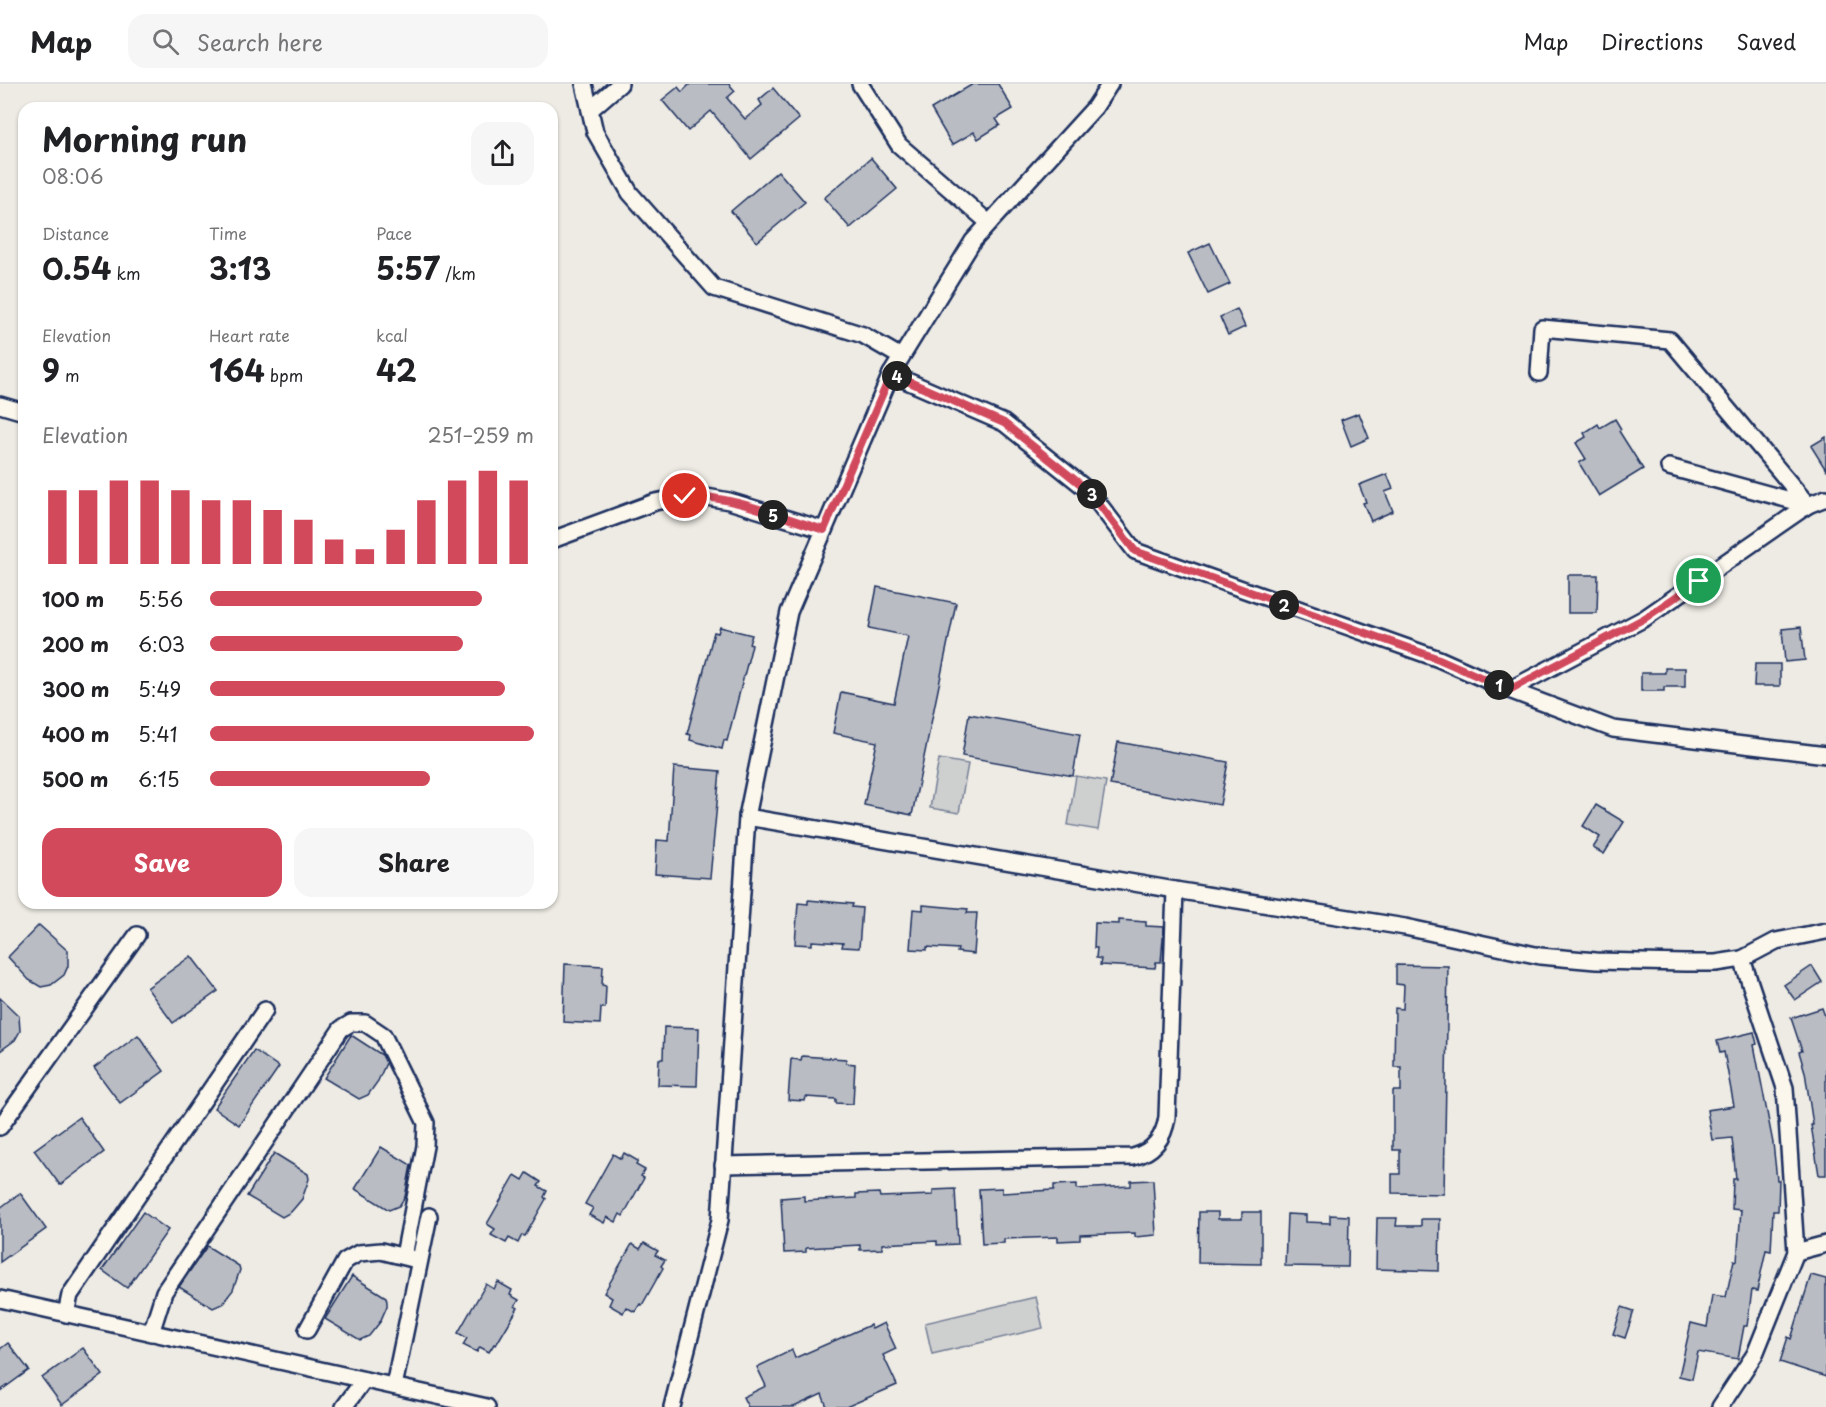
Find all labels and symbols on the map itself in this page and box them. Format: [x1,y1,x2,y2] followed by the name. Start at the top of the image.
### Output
[882,361,912,391] pin: 4
[659,470,710,521] pin
[1077,479,1107,509] pin: 3
[758,500,788,530] pin: 5
[1673,555,1724,606] pin
[1269,590,1299,620] pin: 2
[1484,670,1514,700] pin: 1

